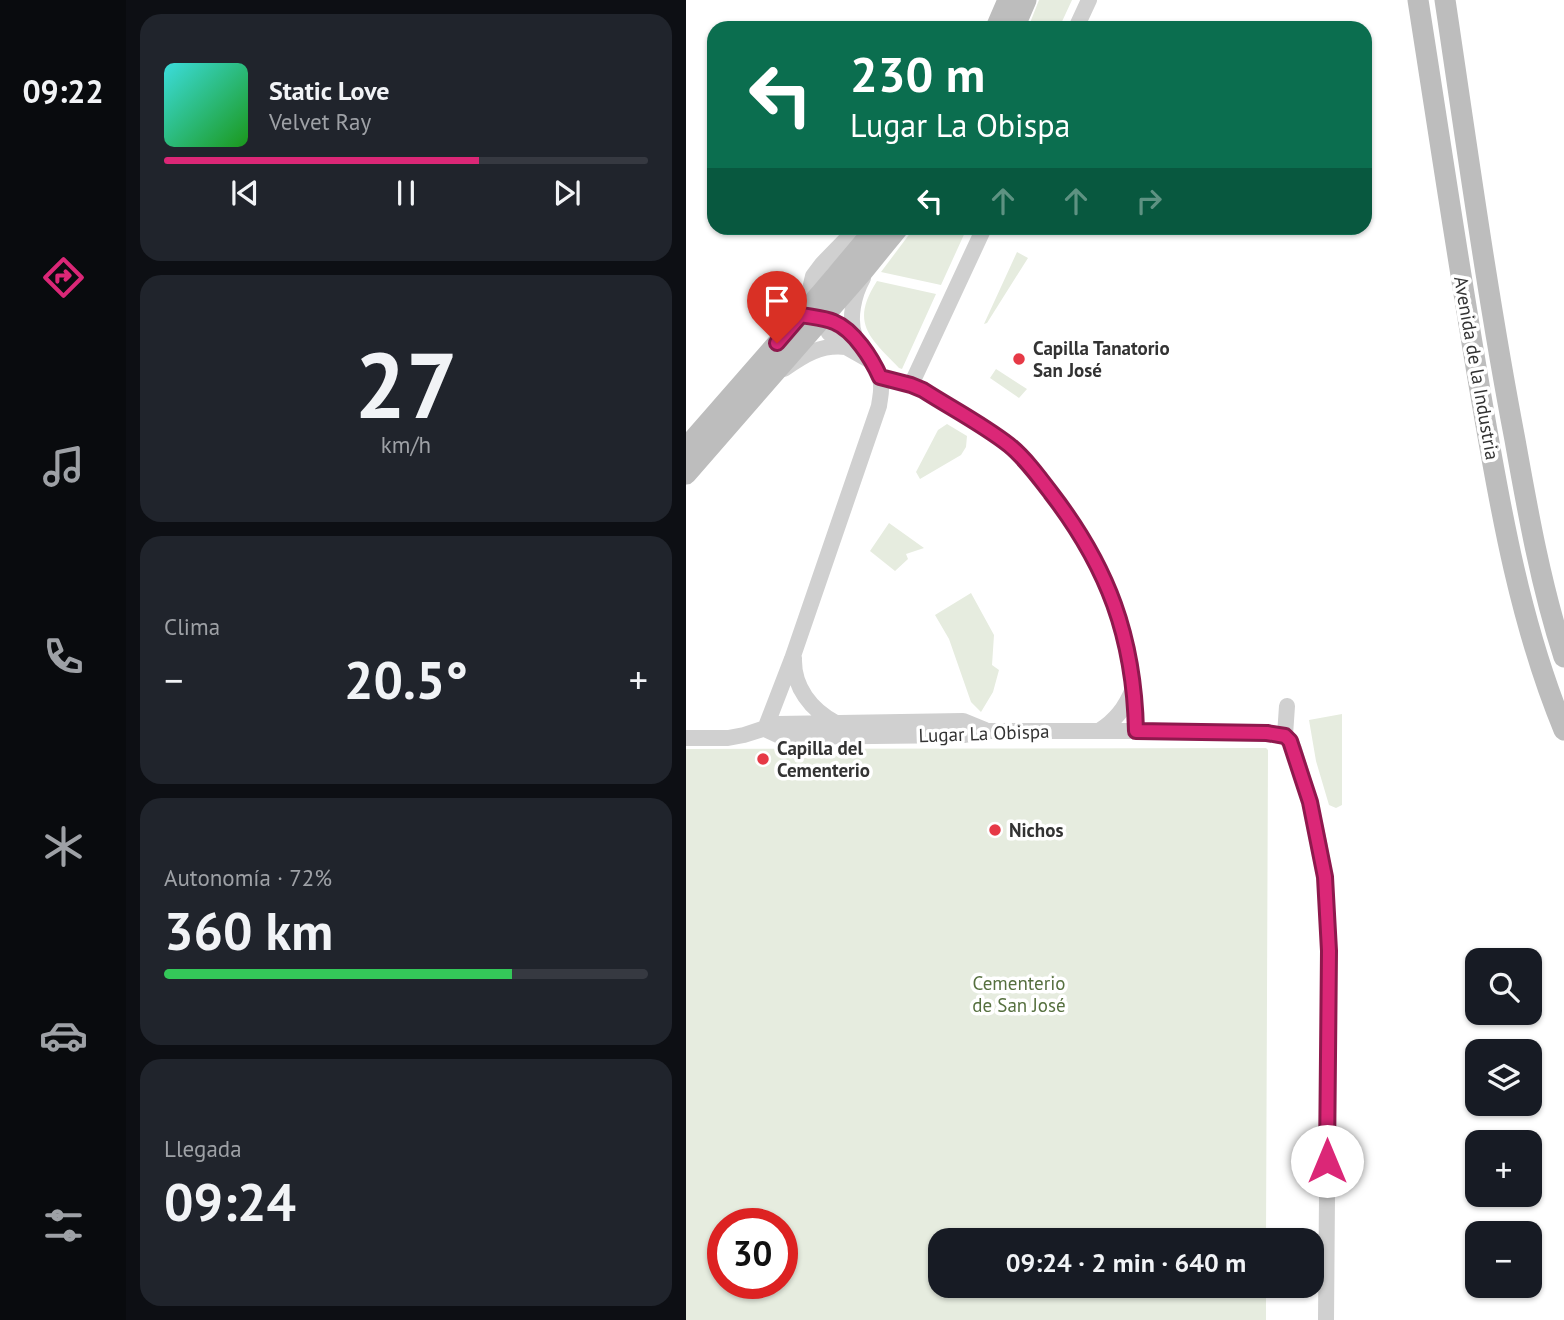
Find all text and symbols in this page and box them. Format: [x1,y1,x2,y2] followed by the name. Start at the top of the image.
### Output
[850,42,985,106] text: 230 m
[735,49,826,140] icon: left
[22,70,104,112] text: 09:22
[269,74,390,107] text: Static Love
[850,104,1070,146] text: Lugar La Obispa
[269,107,371,136] text: Velvet Ray
[226,174,264,212] icon: previous
[387,174,425,212] icon: pause
[548,174,586,212] icon: next
[911,182,949,220] icon: left
[984,182,1022,220] icon: ahead
[1057,182,1095,220] icon: ahead
[1130,182,1168,220] icon: right
[39,253,88,302] icon: directions
[747,271,807,343] pin
[1449,274,1505,462] street label: Avenida de la Industria
[758,282,796,320] icon: arrive
[354,325,458,443] text: 27
[1033,336,1170,382] place label: Capilla Tanatorio San José
[1011,351,1027,367] marker: Capilla Tanatorio San José
[381,430,431,459] text: km/h
[39,442,88,491] icon: music
[164,612,220,641] text: Clima
[39,632,88,681] icon: phone
[344,646,468,713] text: 20.5°
[164,655,183,704] text: −
[629,655,648,704] text: +
[918,719,1050,747] street label: Lugar La Obispa
[777,736,870,782] place label: Capilla del Cementerio
[755,751,771,767] marker: Capilla del Cementerio
[1009,818,1063,842] place label: Nichos
[39,822,88,871] icon: climate
[987,822,1003,838] marker: Nichos
[164,863,332,892] text: Autonomía · 72%
[164,897,333,964] text: 360 km
[1465,948,1542,1298] map controls
[1465,948,1542,1025] button: search
[972,971,1066,1017] park label: Cementerio de San José
[39,1011,88,1060] icon: car
[1465,1039,1542,1116] button: layers
[1290,1124,1364,1198] position arrow
[1465,1130,1542,1207] button: +
[164,1134,242,1163] text: Llegada
[164,1168,296,1235] text: 09:24
[39,1201,88,1250] icon: filters
[707,1208,798,1299] speed limit sign: 30
[1465,1221,1542,1298] button: −
[1006,1246,1246,1279] text: 09:24 · 2 min · 640 m

